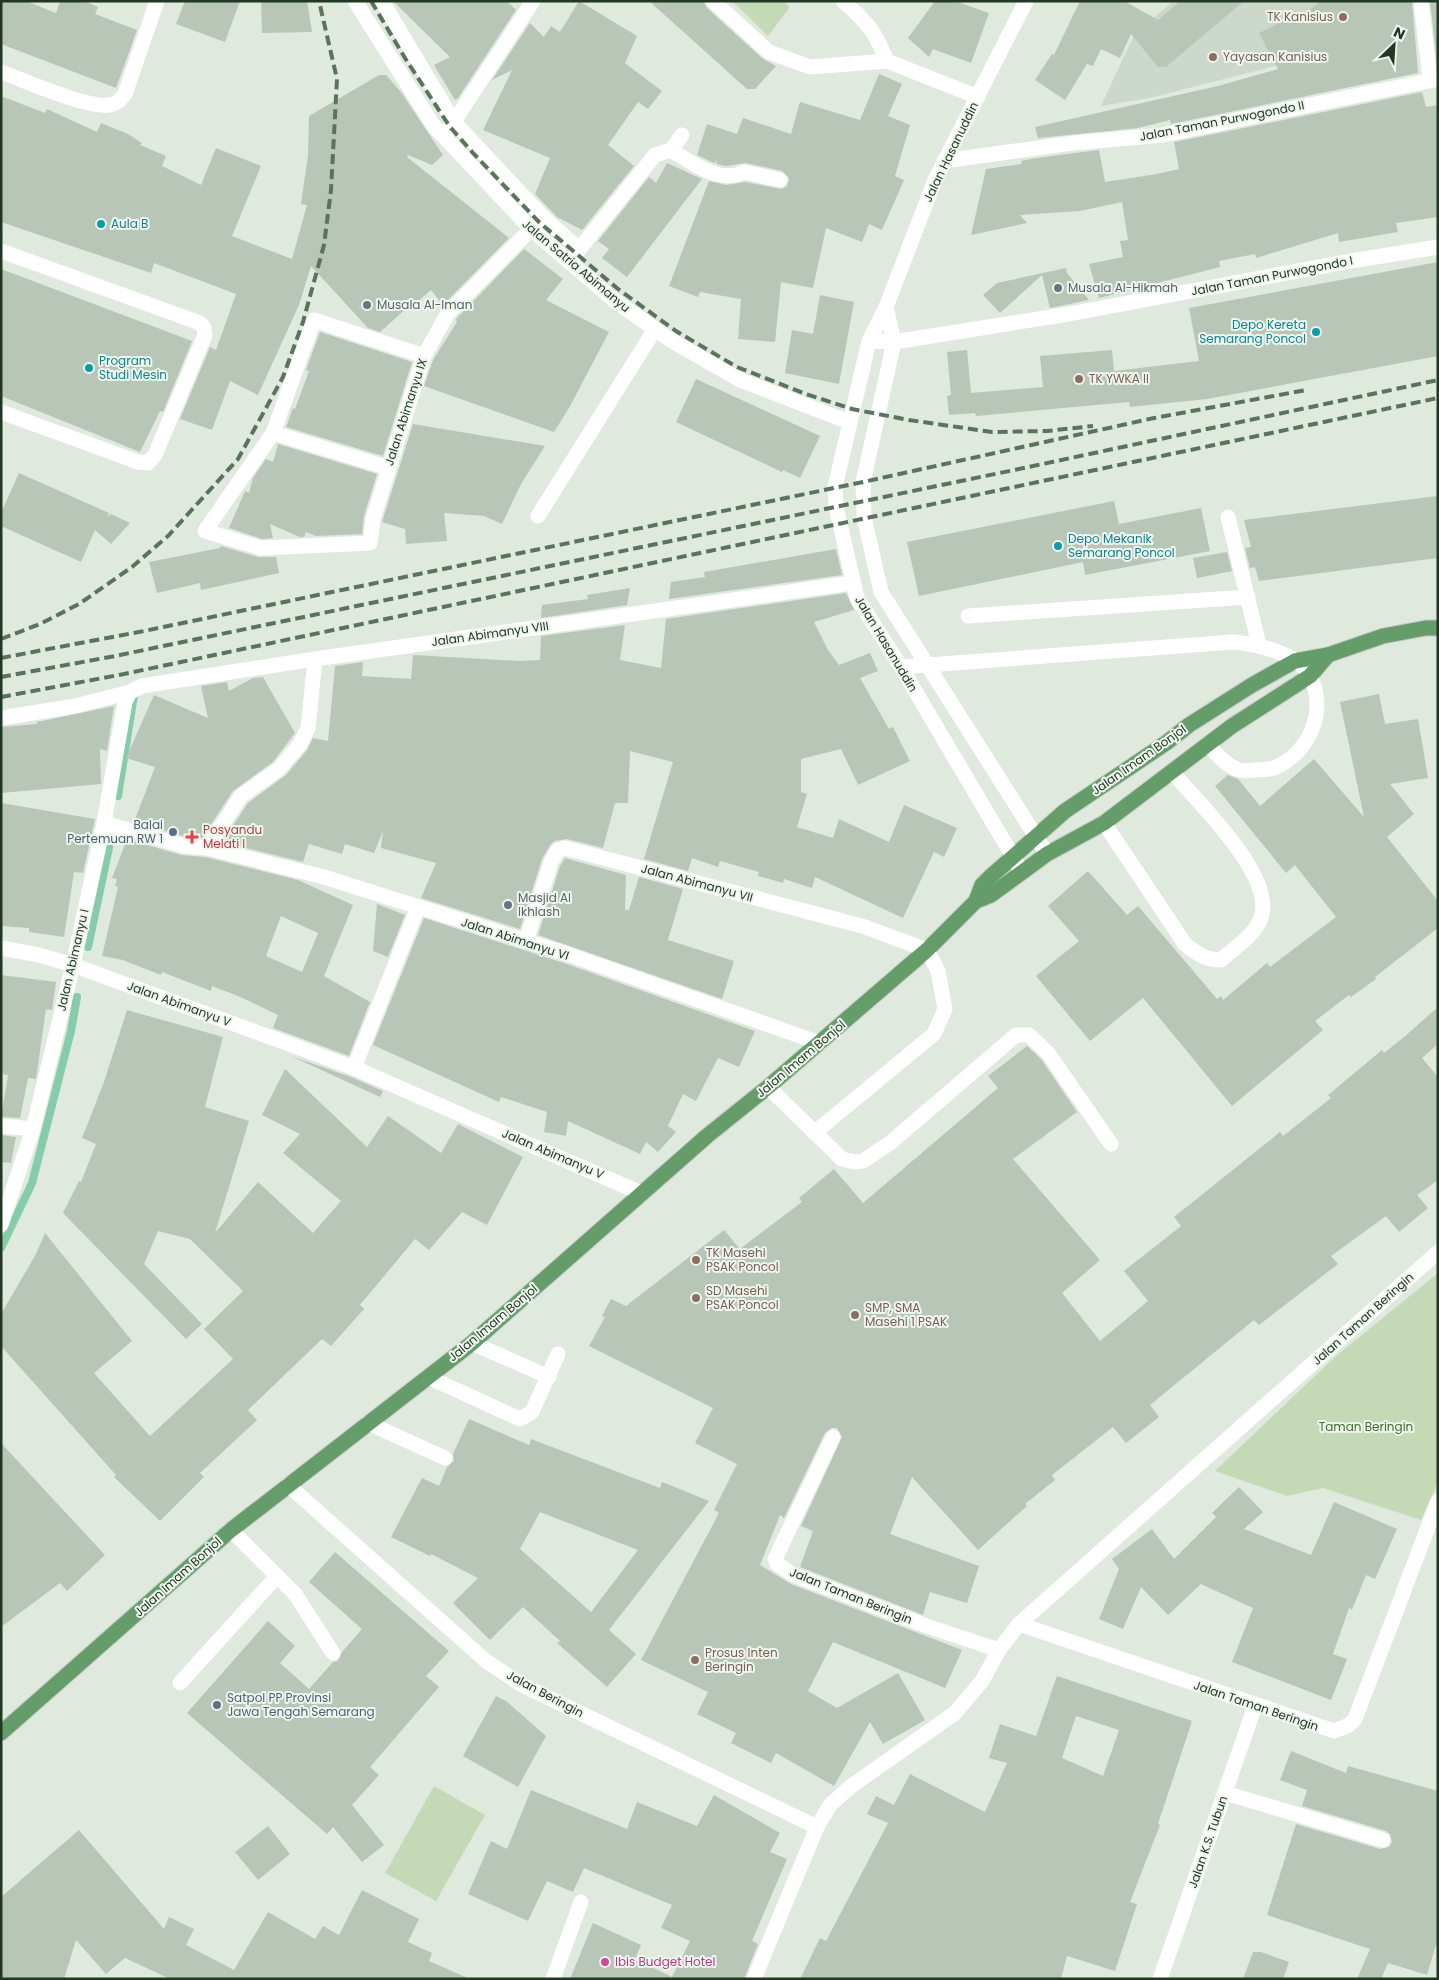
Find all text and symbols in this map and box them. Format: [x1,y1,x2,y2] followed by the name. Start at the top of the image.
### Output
[1267,8,1333,25] place label: TK Kanisius
[1337,11,1349,23] marker: TK Kanisius
[1369,20,1419,70] north arrow
[1390,22,1408,45] text: N
[1223,48,1327,65] place label: Yayasan Kanisius
[1207,51,1219,63] marker: Yayasan Kanisius
[1138,96,1306,145] street label: Jalan Taman Purwogondo II
[919,99,982,205] street label: Jalan Hasanuddin
[111,215,148,232] place label: Aula B
[519,215,634,316] street label: Jalan Satria Abimanyu
[95,218,107,230] marker: Aula B
[1190,251,1354,300] street label: Jalan Taman Purwogondo I
[1068,279,1178,296] place label: Musala Al-Hikmah
[1052,282,1064,294] marker: Musala Al-Hikmah
[377,296,472,313] place label: Musala Al-Iman
[361,299,373,311] marker: Musala Al-Iman
[1199,316,1306,347] place label: Depo Kereta Semarang Poncol
[1310,326,1322,338] marker: Depo Kereta Semarang Poncol
[99,352,167,383] place label: Program Studi Mesin
[380,356,431,468] street label: Jalan Abimanyu IX
[83,362,95,374] marker: Program Studi Mesin
[1089,370,1149,387] place label: TK YWKA II
[1073,373,1085,385] marker: TK YWKA II
[1068,530,1175,561] place label: Depo Mekanik Semarang Poncol
[1052,540,1064,552] marker: Depo Mekanik Semarang Poncol
[851,592,922,695] street label: Jalan Hasanuddin
[430,617,550,650] street label: Jalan Abimanyu VIII
[1088,721,1189,799] street label: Jalan Imam Bonjol
[67,816,163,847] place label: Balai Pertemuan RW 1
[203,821,262,852] place label: Posyandu Melati I
[167,826,179,838] marker: Balai Pertemuan RW 1
[185,830,199,844] marker: Posyandu Melati I
[639,859,755,906] street label: Jalan Abimanyu VII
[518,889,571,920] place label: Masjid Al Ikhlash
[502,899,514,911] marker: Masjid Al Ikhlash
[52,907,93,1013] street label: Jalan Abimanyu I
[459,913,571,964] street label: Jalan Abimanyu VI
[125,977,234,1030] street label: Jalan Abimanyu V
[752,1016,849,1101] street label: Jalan Imam Bonjol
[499,1124,607,1183] street label: Jalan Abimanyu V
[706,1244,779,1275] place label: TK Masehi PSAK Poncol
[690,1254,702,1266] marker: TK Masehi PSAK Poncol
[1308,1268,1417,1369] street label: Jalan Taman Beringin
[444,1280,541,1365] street label: Jalan Imam Bonjol
[706,1282,779,1313] place label: SD Masehi PSAK Poncol
[690,1292,702,1304] marker: SD Masehi PSAK Poncol
[865,1299,947,1330] place label: SMP, SMA Masehi 1 PSAK
[849,1309,861,1321] marker: SMP, SMA Masehi 1 PSAK
[1319,1418,1413,1435] park label: Taman Beringin
[130,1533,225,1620] street label: Jalan Imam Bonjol
[787,1563,915,1628] street label: Jalan Taman Beringin
[705,1644,778,1675] place label: Prosus Inten Beringin
[689,1654,701,1666] marker: Prosus Inten Beringin
[504,1666,587,1721] street label: Jalan Beringin
[1191,1676,1321,1735] street label: Jalan Taman Beringin
[227,1689,375,1720] place label: Satpol PP Provinsi Jawa Tengah Semarang
[211,1699,223,1711] marker: Satpol PP Provinsi Jawa Tengah Semarang
[1184,1793,1231,1890] street label: Jalan K.S. Tubun
[615,1953,716,1970] place label: Ibis Budget Hotel
[599,1956,611,1968] marker: Ibis Budget Hotel

